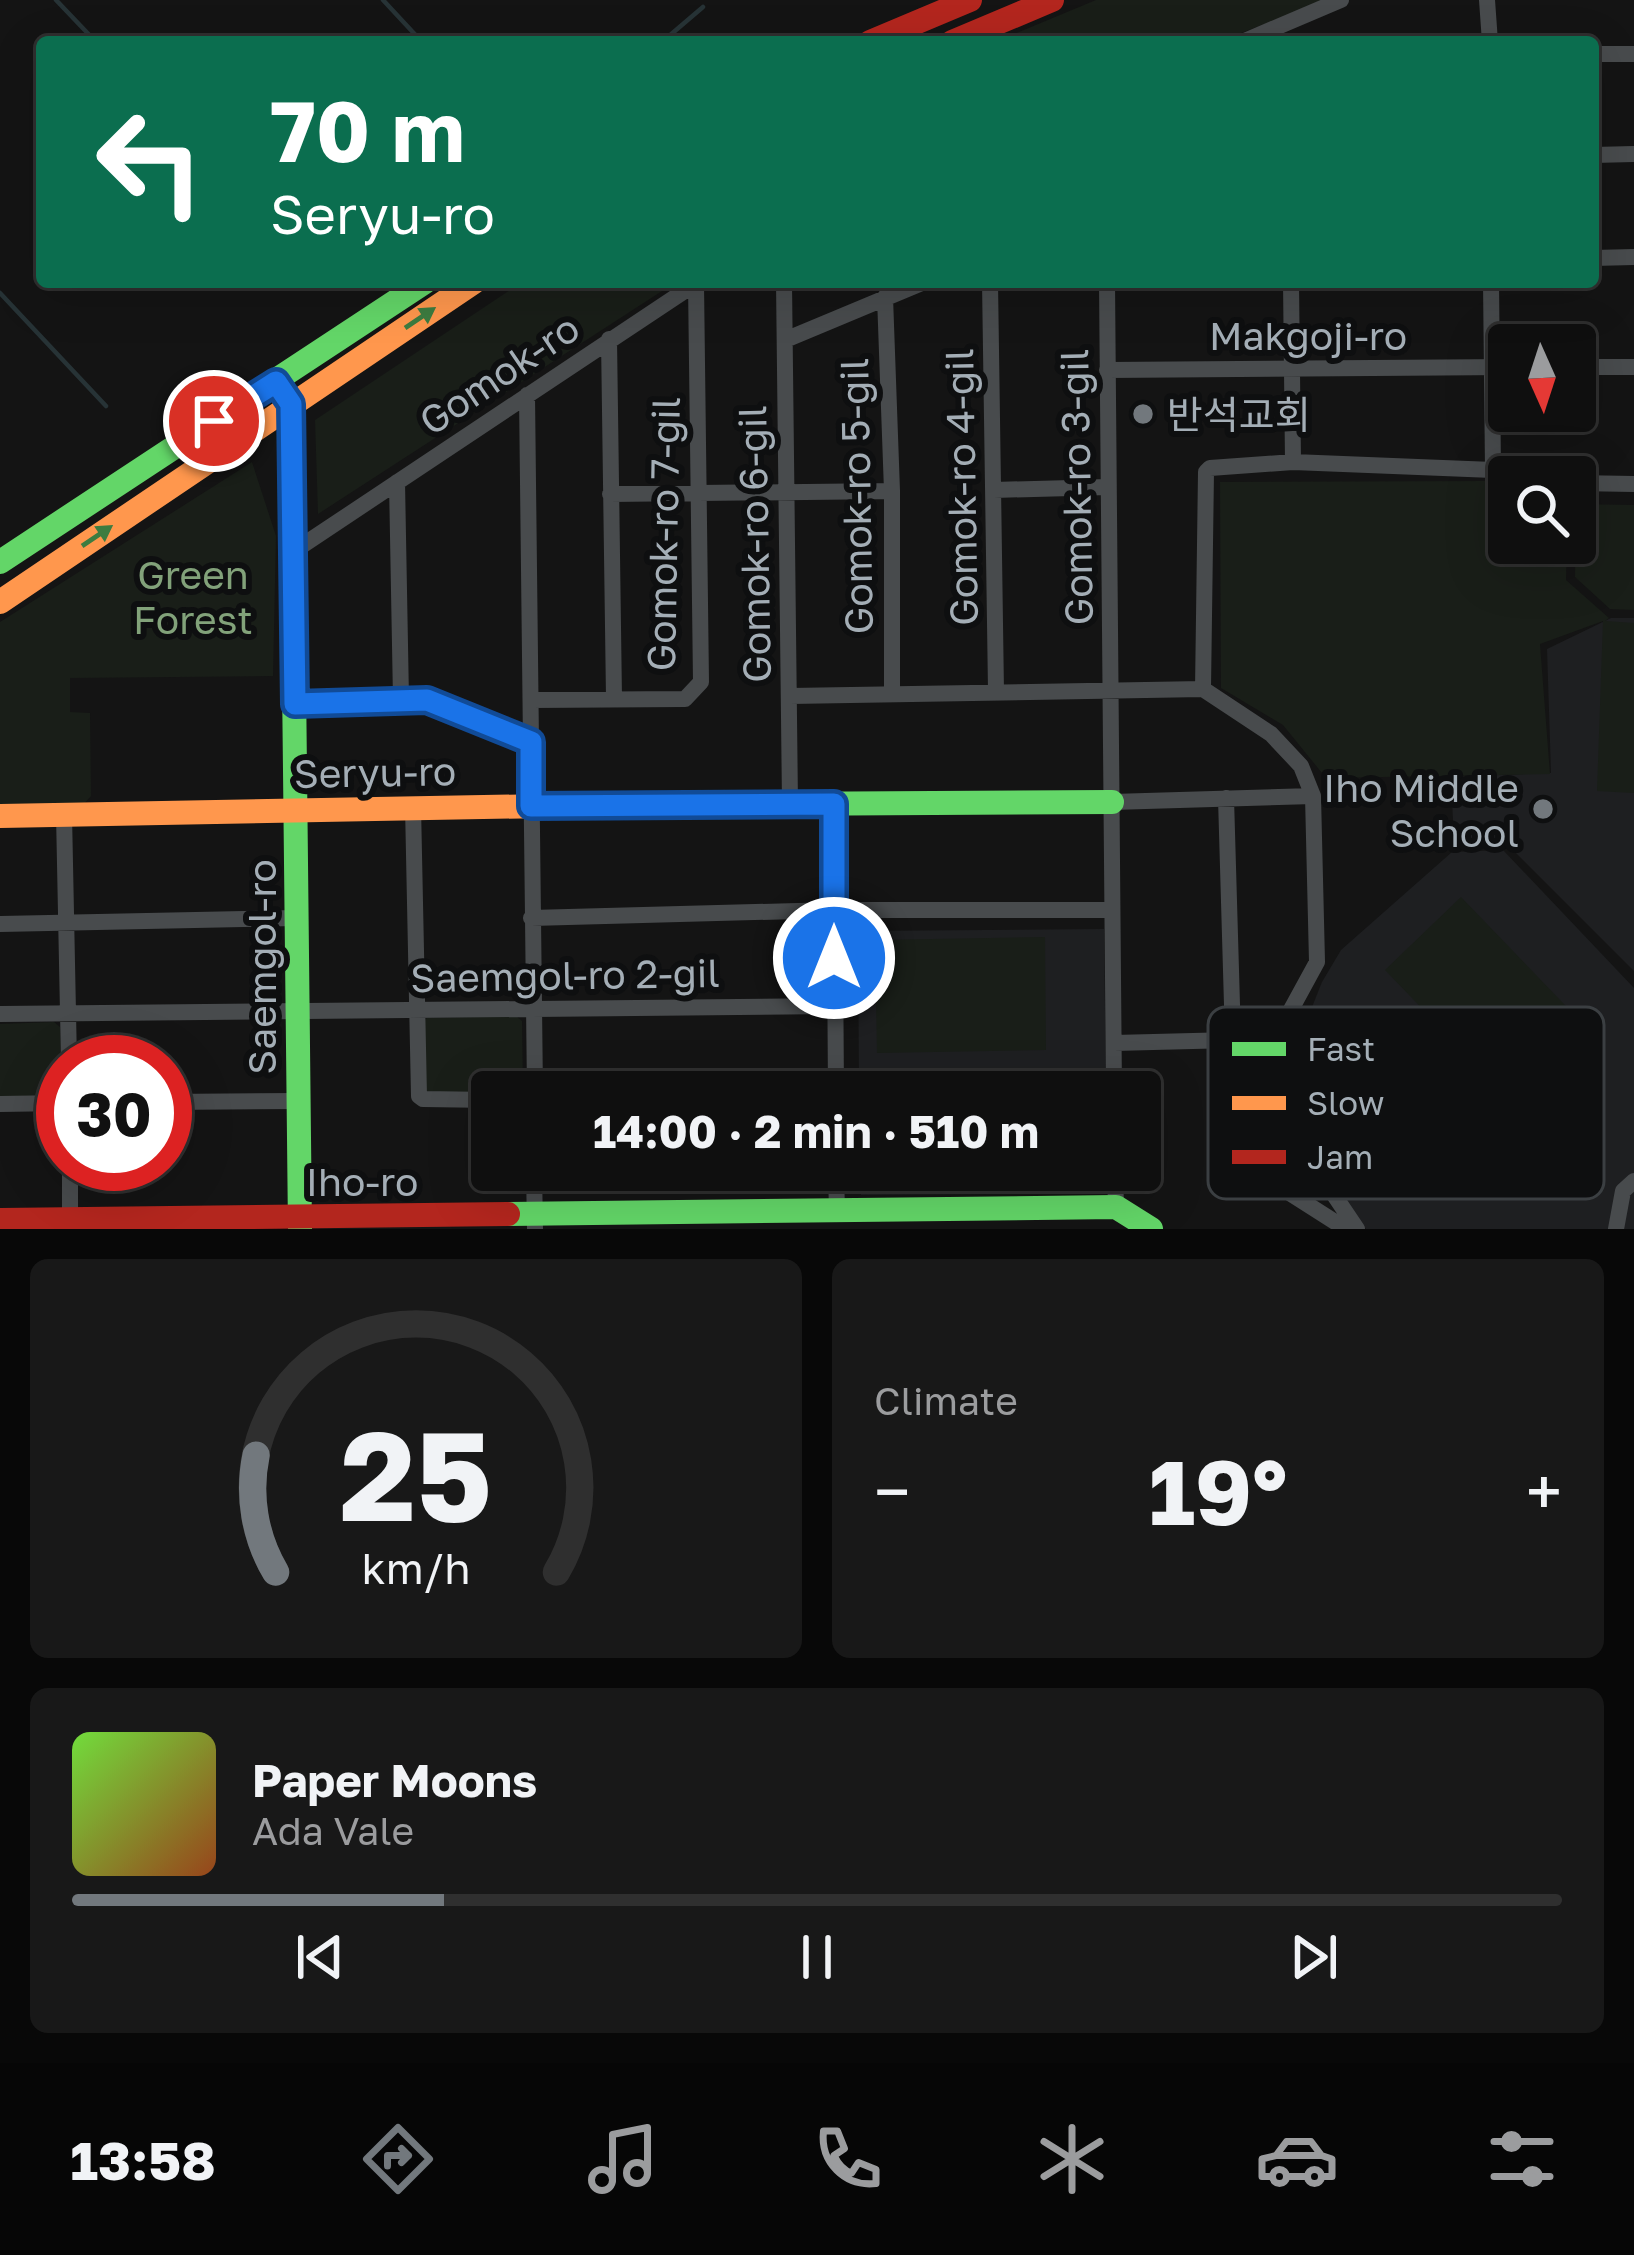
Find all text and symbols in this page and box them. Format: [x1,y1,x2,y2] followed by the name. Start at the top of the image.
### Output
[270,80,465,180] text: 70 m
[72,84,228,240] icon: left
[270,181,495,246] text: Seryu-ro
[410,304,588,444] street label: Gomok-ro
[404,307,437,330] one-way arrow
[1209,312,1407,359] street label: Makgoji-ro
[1488,324,1596,432] north arrow
[1488,324,1596,564] map controls
[935,348,987,626] street label: Gomok-ro 4-gil
[1050,348,1102,626] street label: Gomok-ro 3-gil
[830,357,882,635] street label: Gomok-ro 5-gil
[163,370,265,472] pin
[181,388,247,454] icon: arrive
[1167,391,1311,438] place label: 반석교회
[637,396,689,672] street label: Gomok-ro 7-gil
[1130,401,1156,427] marker: 반석교회
[728,405,780,683] street label: Gomok-ro 6-gil
[1488,456,1596,564] button: search
[80,525,113,548] one-way arrow
[133,551,253,643] park label: Green Forest
[293,747,457,797] street label: Seryu-ro
[1323,764,1519,856] place label: Iho Middle School
[1530,796,1556,822] marker: Iho Middle School
[238,859,285,1075] street label: Saemgol-ro
[771,895,897,1021] position arrow
[410,949,720,1001] street label: Saemgol-ro 2-gil
[1208,1007,1604,1199] legend
[1307,1029,1375,1068] text: Fast
[36,1035,192,1191] speed limit sign: 30
[1307,1083,1385,1122] text: Slow
[593,1104,1039,1158] text: 14:00 · 2 min · 510 m
[1307,1137,1373,1176] text: Jam
[306,1158,418,1205] street label: Iho-ro
[874,1377,1018,1424] text: Climate
[340,1399,492,1548] text: 25
[1149,1437,1287,1545] text: 19°
[874,1451,910,1531] text: −
[1526,1451,1562,1531] text: +
[361,1541,471,1592] text: km/h
[252,1753,537,1807] text: Paper Moons
[252,1807,414,1854] text: Ada Vale
[287,1924,353,1990] icon: previous
[784,1924,850,1990] icon: pause
[1281,1924,1347,1990] icon: next
[356,2117,440,2201] icon: directions
[581,2117,665,2201] icon: music
[806,2117,890,2201] icon: phone
[1030,2117,1114,2201] icon: climate
[1255,2117,1339,2201] icon: car
[1480,2117,1564,2201] icon: filters
[70,2127,216,2192] text: 13:58

